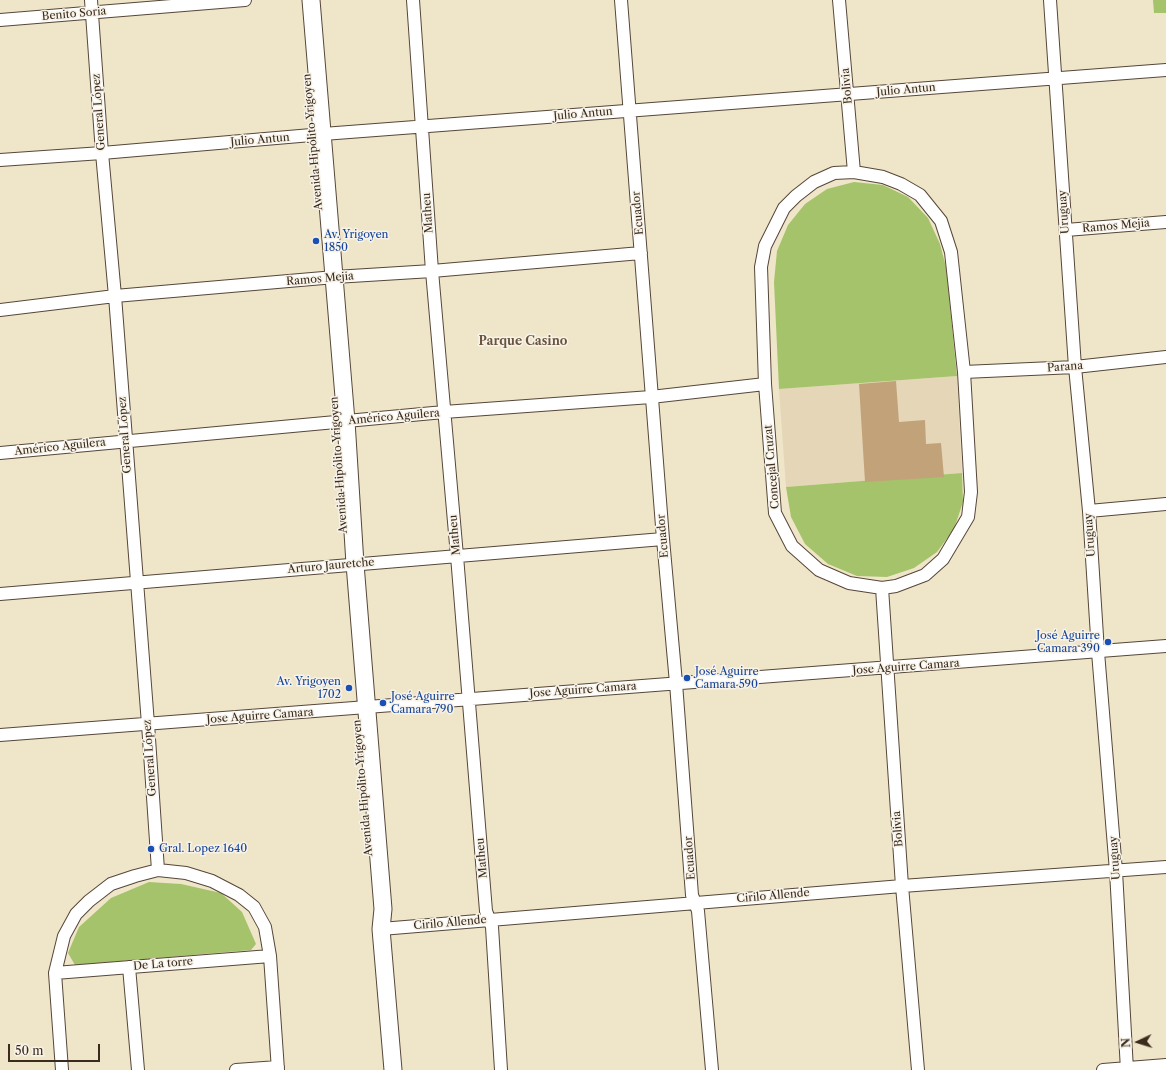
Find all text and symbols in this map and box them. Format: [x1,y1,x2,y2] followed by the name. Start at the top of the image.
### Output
[41,5,107,23] street label: Benito Soria
[839,67,855,105] street label: Bolivia
[90,73,108,151] street label: General López
[300,73,326,211] street label: Avenida Hipólito Yrigoyen
[876,81,936,99] street label: Julio Antun
[553,105,613,123] street label: Julio Antun
[230,131,290,149] street label: Julio Antun
[1056,190,1072,234] street label: Uruguay
[630,191,646,235] street label: Ecuador
[420,192,436,234] street label: Matheu
[1082,216,1150,236] street label: Ramos Mejia
[324,228,388,254] place label: Av. Yrigoyen 1850
[311,236,321,246] marker: Av. Yrigoyen 1850
[286,269,354,289] street label: Ramos Mejia
[479,335,567,349] district label: Parque Casino
[1047,359,1083,375] street label: Parana
[116,396,134,474] street label: General López
[328,396,350,534] street label: Avenida Hipólito Yrigoyen
[348,406,440,428] street label: Américo Aguilera
[762,424,782,510] street label: Concejal Cruzat
[14,436,106,458] street label: Américo Aguilera
[1082,513,1098,557] street label: Uruguay
[447,514,463,556] street label: Matheu
[655,514,671,558] street label: Ecuador
[287,556,375,576] street label: Arturo Jauretche
[1036,629,1100,655] place label: José Aguirre Camara 390
[1103,637,1113,647] marker: José Aguirre Camara 390
[852,657,960,677] street label: Jose Aguirre Camara
[695,665,759,691] place label: José Aguirre Camara 590
[682,673,692,683] marker: José Aguirre Camara 590
[277,675,341,701] place label: Av. Yrigoyen 1702
[529,680,637,700] street label: Jose Aguirre Camara
[344,683,354,693] marker: Av. Yrigoyen 1702
[391,690,455,716] place label: José Aguirre Camara 790
[378,698,388,708] marker: José Aguirre Camara 790
[206,706,314,726] street label: Jose Aguirre Camara
[141,719,159,797] street label: General López
[350,719,376,857] street label: Avenida Hipólito Yrigoyen
[890,811,906,847] street label: Bolivia
[682,836,698,880] street label: Ecuador
[1107,836,1123,880] street label: Uruguay
[474,837,490,879] street label: Matheu
[159,842,247,856] place label: Gral. Lopez 1640
[146,844,156,854] marker: Gral. Lopez 1640
[736,886,810,906] street label: Cirilo Allende
[413,913,487,933] street label: Cirilo Allende
[133,955,193,973] street label: De La torre
[1118,1022,1158,1062] north arrow
[10,1036,102,1062] scale bar
[1119,1038,1133,1048] text: N
[15,1043,44,1058] text: 50 m

